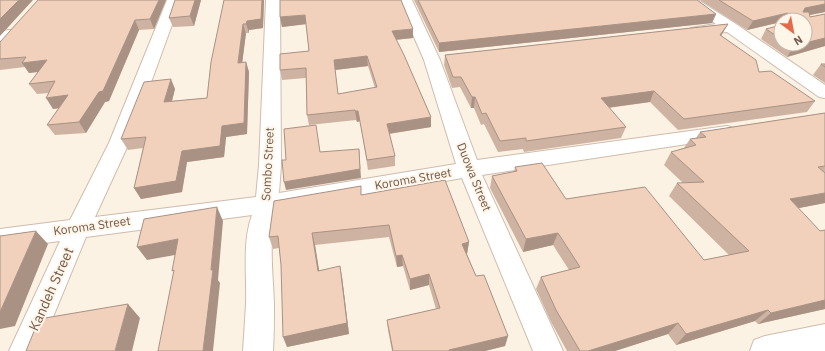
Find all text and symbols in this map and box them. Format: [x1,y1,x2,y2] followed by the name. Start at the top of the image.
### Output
[773,12,813,52] north arrow
[791,32,805,49] text: N
[258,127,277,201] street label: Sombo Street
[454,140,495,213] street label: Duowa Street
[373,164,452,193] street label: Koroma Street
[52,213,131,238] street label: Koroma Street
[25,244,77,334] street label: Kandeh Street

